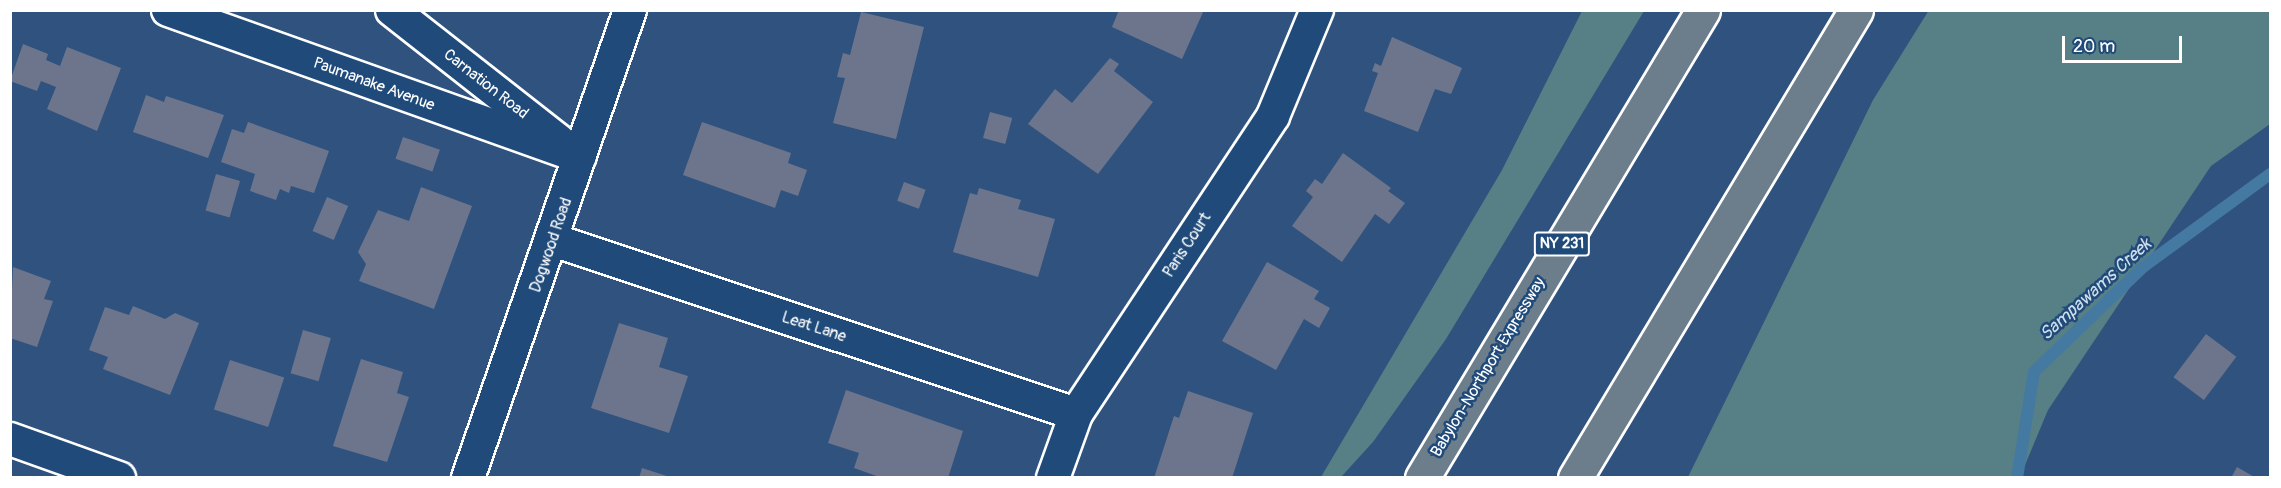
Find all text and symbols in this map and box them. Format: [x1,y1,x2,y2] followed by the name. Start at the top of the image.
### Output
[2065,24,2185,62] scale bar
[2073,35,2115,58] text: 20 m
[440,45,532,123] street label: Carnation Road
[311,53,437,115] street label: Paumanake Avenue
[526,195,576,295] street label: Dogwood Road
[1159,209,1215,281] street label: Paris Court
[1534,232,1590,256] road number: NY 231
[2036,234,2156,346] water label: Sampawams Creek
[1427,274,1549,460] street label: Babylon-Northport Expressway
[779,308,849,346] street label: Leat Lane

